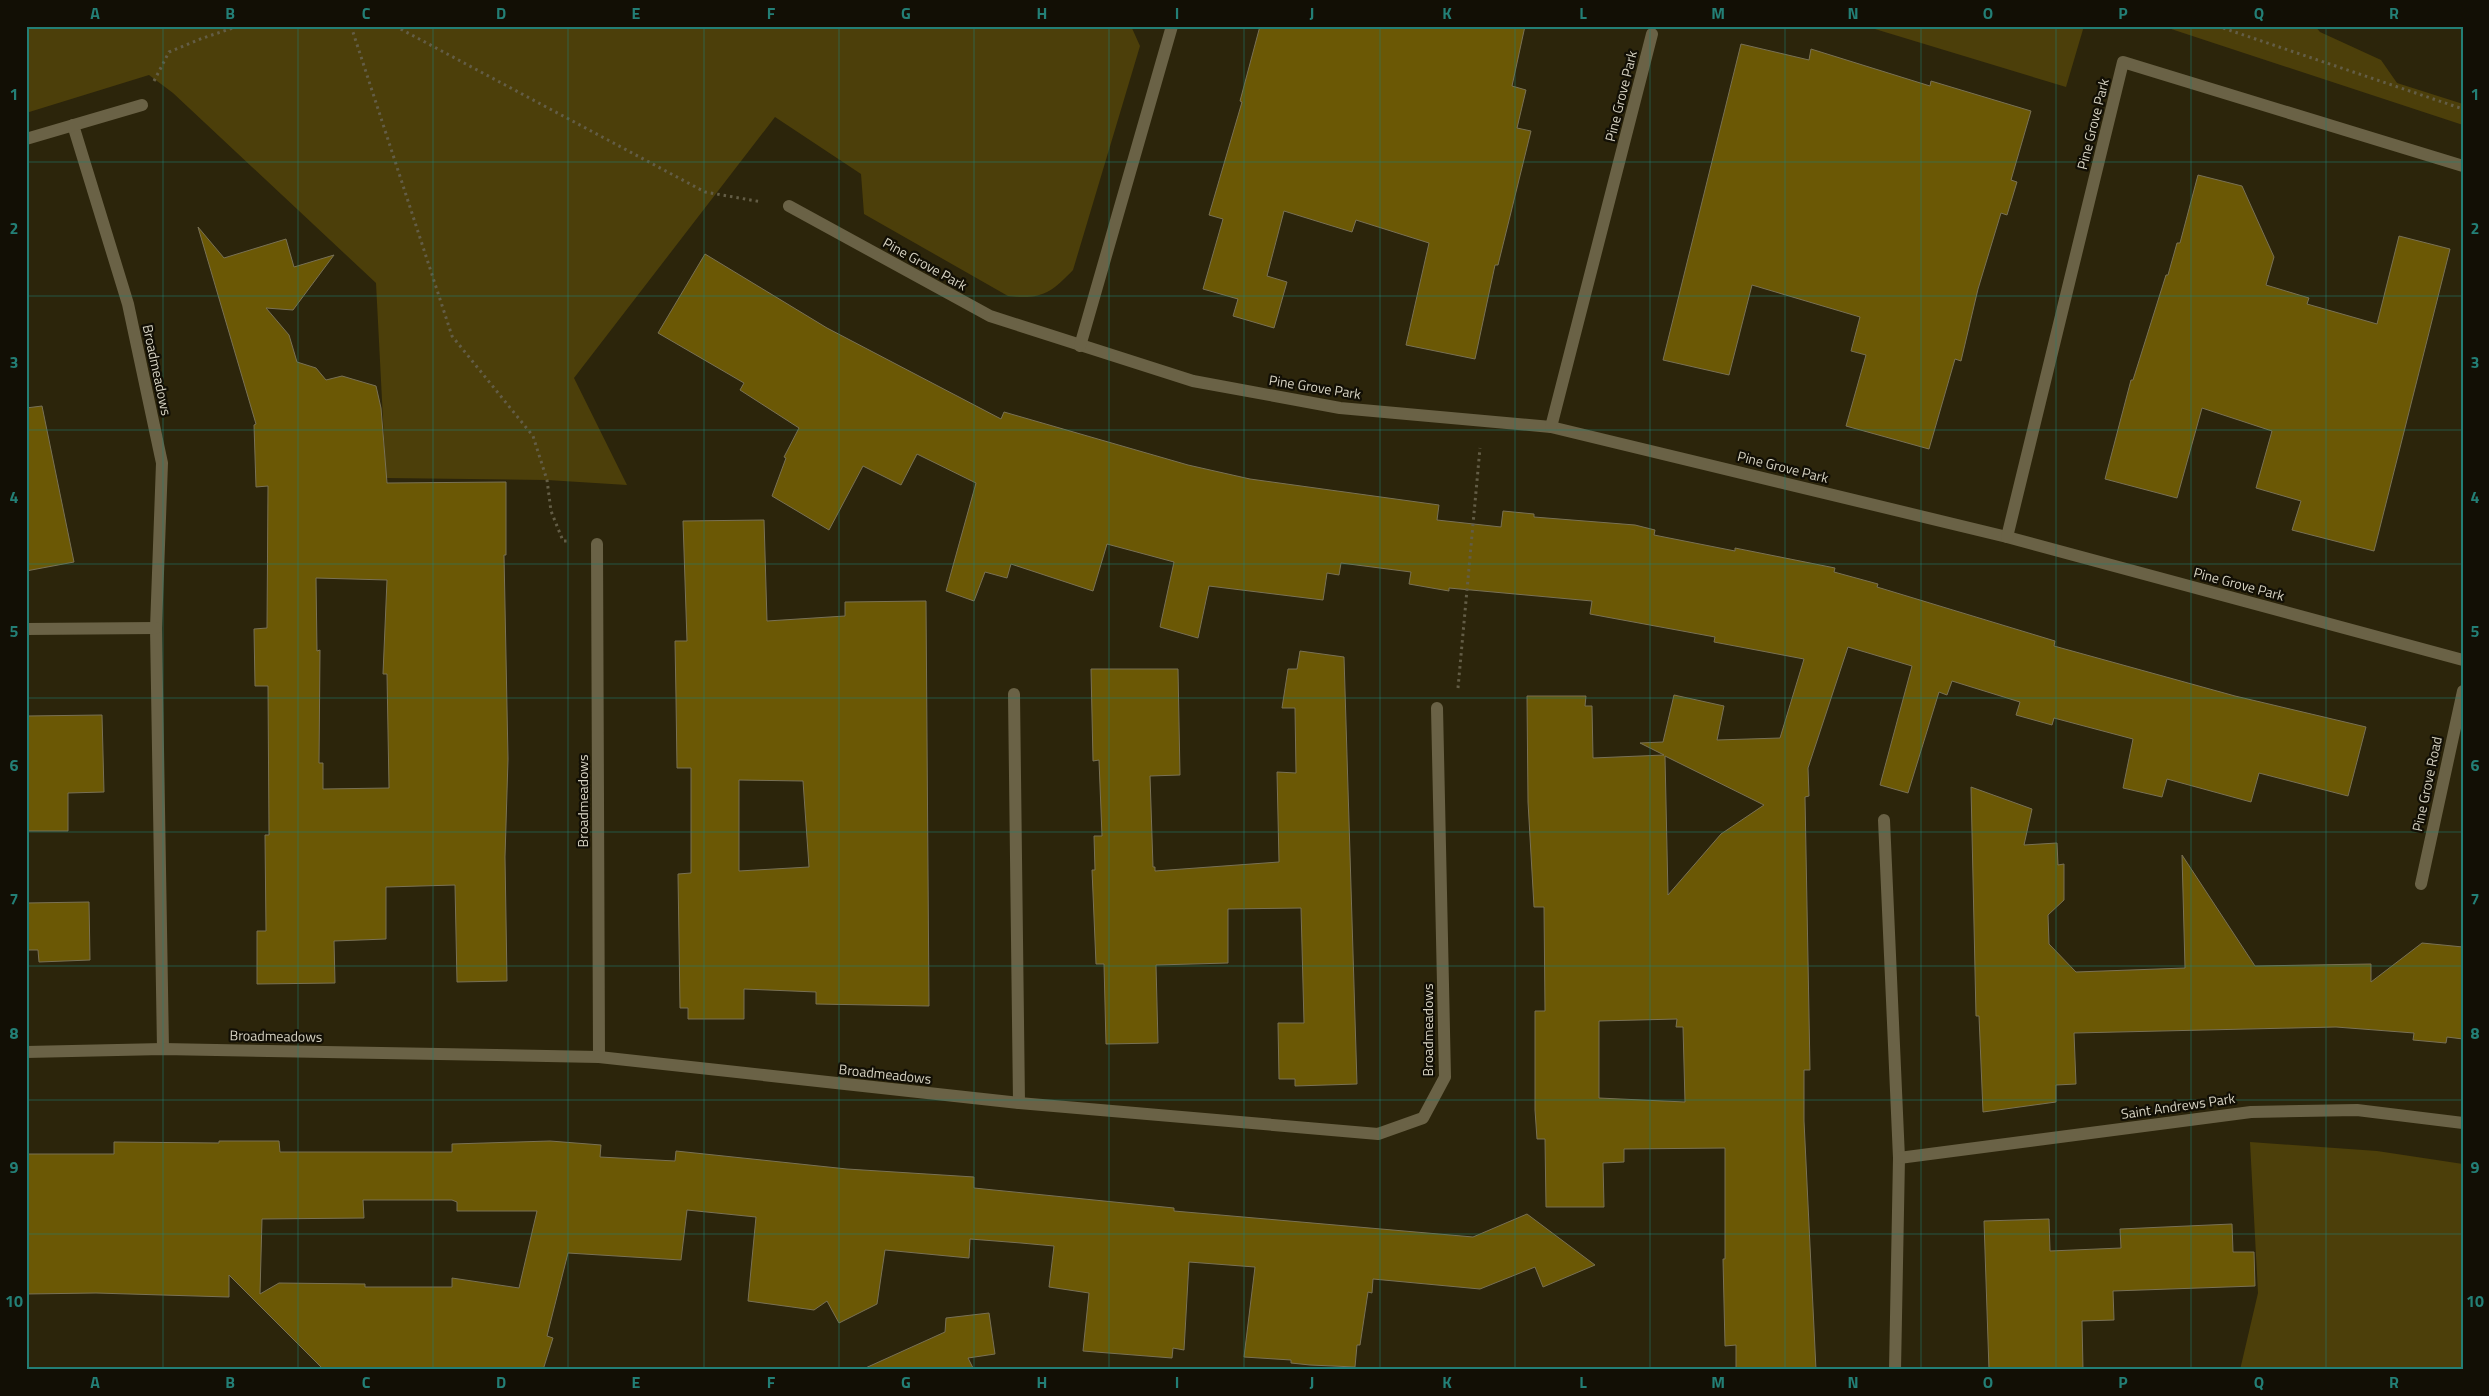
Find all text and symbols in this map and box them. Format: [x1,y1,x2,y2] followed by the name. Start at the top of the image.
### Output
[90,1,100,25] text: A
[225,1,235,25] text: B
[362,1,371,25] text: C
[496,1,506,25] text: D
[632,1,641,25] text: E
[767,1,776,25] text: F
[901,1,911,25] text: G
[1037,1,1047,25] text: H
[1175,1,1179,25] text: I
[1310,1,1314,25] text: J
[1442,1,1452,25] text: K
[1579,1,1587,25] text: L
[1711,1,1725,25] text: M
[1847,1,1859,25] text: N
[1983,1,1993,25] text: O
[2118,1,2128,25] text: P
[2254,1,2264,25] text: Q
[2389,1,2399,25] text: R
[1599,48,1642,144] street label: Pine Grove Park
[2071,76,2114,172] street label: Pine Grove Park
[10,82,18,106] text: 1
[2471,82,2479,106] text: 1
[10,216,18,240] text: 2
[2471,216,2479,240] text: 2
[879,232,971,295] street label: Pine Grove Park
[138,322,177,417] street label: Broadmeadows
[10,350,18,374] text: 3
[2471,350,2479,374] text: 3
[1267,369,1363,404] street label: Pine Grove Park
[1735,445,1831,488] street label: Pine Grove Park
[10,485,19,509] text: 4
[2471,485,2480,509] text: 4
[2191,561,2287,606] street label: Pine Grove Park
[10,619,19,643] text: 5
[2471,619,2480,643] text: 5
[2406,734,2447,833] street label: Pine Grove Road
[10,753,19,777] text: 6
[2471,753,2480,777] text: 6
[572,755,593,847] street label: Broadmeadows
[10,887,18,911] text: 7
[2471,887,2479,911] text: 7
[1417,984,1438,1076] street label: Broadmeadows
[10,1021,19,1045] text: 8
[2471,1021,2480,1045] text: 8
[229,1024,323,1047] street label: Broadmeadows
[838,1058,932,1089] street label: Broadmeadows
[2119,1087,2237,1124] street label: Saint Andrews Park
[10,1155,19,1179] text: 9
[2471,1155,2480,1179] text: 9
[5,1289,23,1313] text: 10
[2466,1289,2484,1313] text: 10
[90,1370,100,1394] text: A
[225,1370,235,1394] text: B
[362,1370,371,1394] text: C
[496,1370,506,1394] text: D
[632,1370,641,1394] text: E
[767,1370,776,1394] text: F
[901,1370,911,1394] text: G
[1037,1370,1047,1394] text: H
[1175,1370,1179,1394] text: I
[1310,1370,1314,1394] text: J
[1442,1370,1452,1394] text: K
[1579,1370,1587,1394] text: L
[1711,1370,1725,1394] text: M
[1847,1370,1859,1394] text: N
[1983,1370,1993,1394] text: O
[2118,1370,2128,1394] text: P
[2254,1370,2264,1394] text: Q
[2389,1370,2399,1394] text: R

